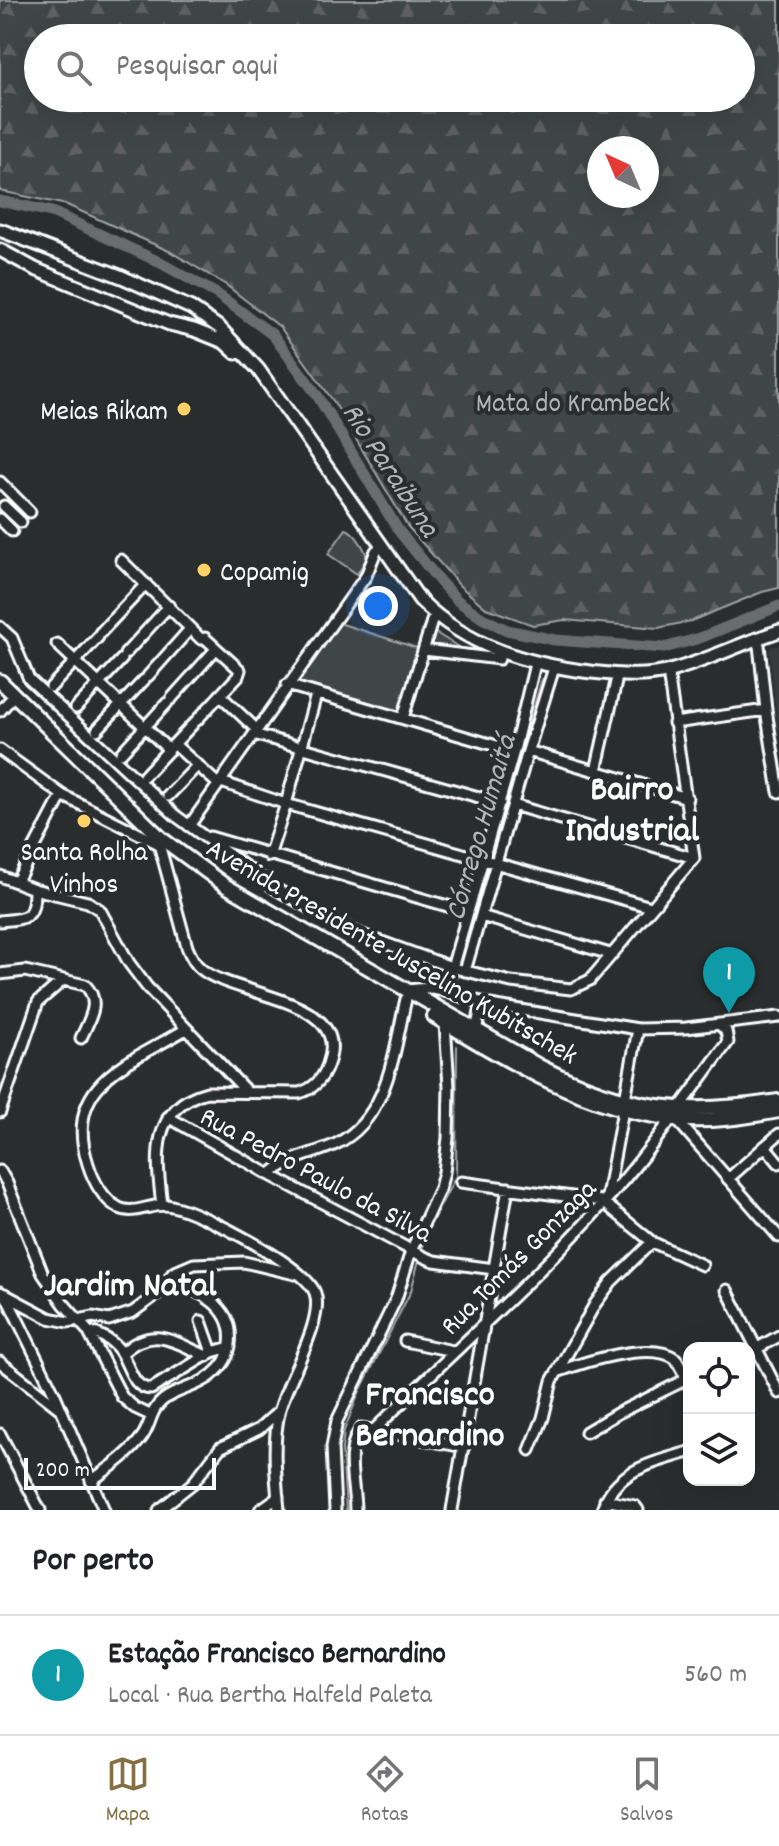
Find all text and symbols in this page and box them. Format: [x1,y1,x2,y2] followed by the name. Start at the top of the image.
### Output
[24,24,755,112] search box
[52,46,96,90] icon: search
[116,47,278,90] text: Pesquisar aqui
[587,136,659,208] north arrow
[476,386,670,426] park label: Mata do Krambeck
[40,394,168,434] place label: Meias Rikam
[329,396,449,549] water label: Rio Paraibuna
[175,400,193,418] marker: Meias Rikam
[220,555,309,595] place label: Copamig
[195,561,213,579] marker: Copamig
[358,586,398,626] your location
[436,727,531,926] water label: Córrego Humaitá
[565,766,699,859] district label: Bairro Industrial
[75,812,93,830] marker: Santa Rolha Vinhos
[197,831,584,1077] street label: Avenida Presidente Juscelino Kubitschek
[20,835,148,907] place label: Santa Rolha Vinhos
[703,947,755,1013] pin: 1
[191,1099,439,1256] street label: Rua Pedro Paulo da Silva
[433,1172,608,1347] street label: Rua Tomás Gonzaga
[43,1262,217,1314] district label: Jardim Natal
[683,1342,755,1486] map controls
[683,1342,755,1414] button: locate
[355,1371,505,1464] district label: Francisco Bernardino
[683,1414,755,1486] button: layers
[24,1454,216,1490] scale bar
[36,1456,90,1487] text: 200 m
[32,1538,154,1587] text: Por perto
[108,1635,446,1678] text: Estação Francisco Bernardino
[55,1657,61,1694] text: 1
[684,1657,747,1694] text: 560 m
[108,1678,432,1715] text: Local · Rua Bertha Halfeld Paleta
[106,1752,150,1831] tab: Mapa
[361,1752,409,1831] tab: Rotas
[620,1752,673,1831] tab: Salvos

